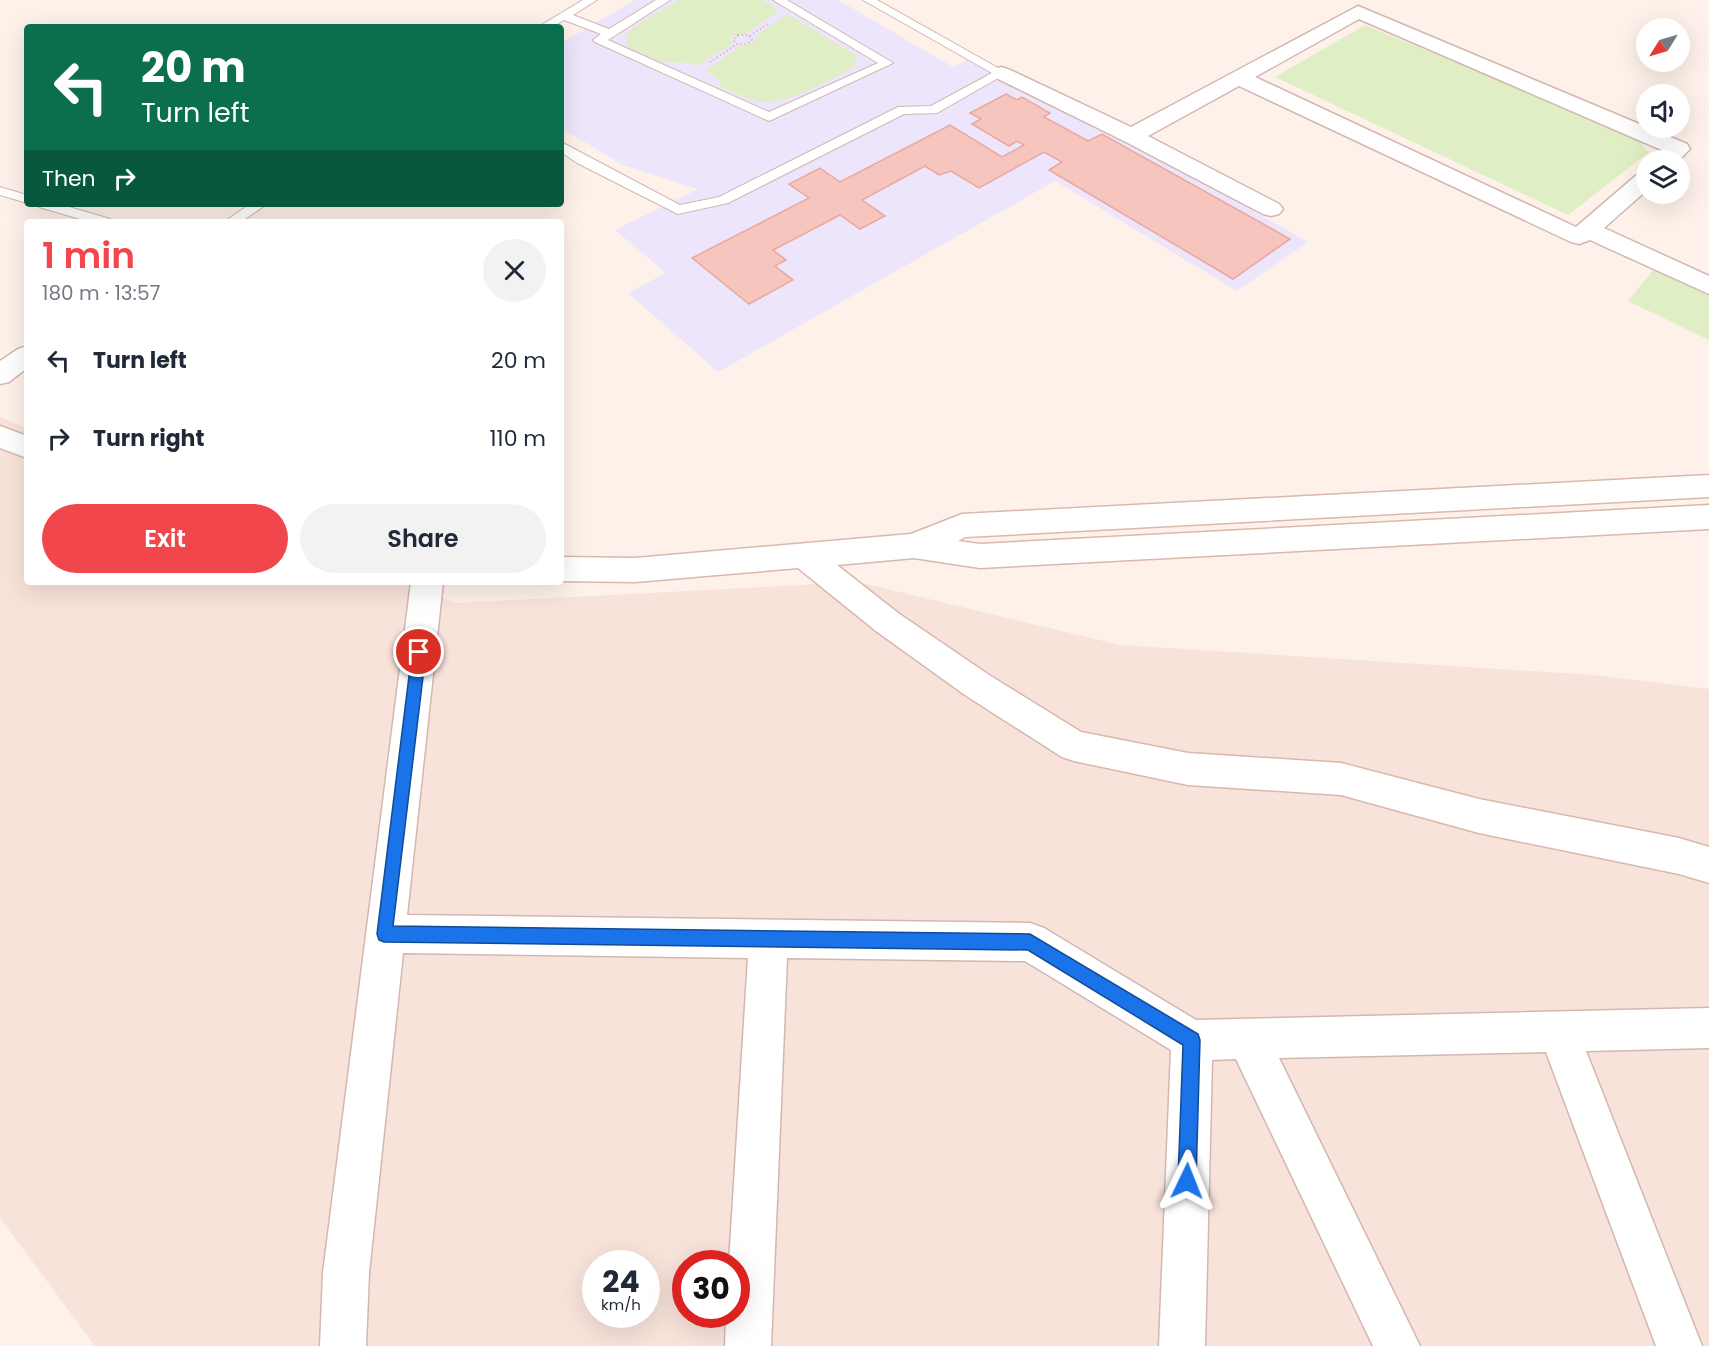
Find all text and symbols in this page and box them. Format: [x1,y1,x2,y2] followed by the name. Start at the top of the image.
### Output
[1636,18,1690,72] north arrow
[1636,18,1690,204] map controls
[141,38,246,97] text: 20 m
[42,48,120,126] icon: left
[1636,84,1690,138] button: sound
[141,94,250,131] text: Turn left
[1636,150,1690,204] button: layers
[108,162,141,195] icon: right
[42,163,96,194] text: Then
[42,230,135,281] text: 1 min
[483,239,546,302] button: close
[42,279,160,307] text: 180 m · 13:57
[42,344,75,377] icon: left
[93,345,187,376] text: Turn left
[491,345,546,376] text: 20 m
[42,422,75,455] icon: right
[93,423,204,454] text: Turn right
[490,423,546,454] text: 110 m
[42,504,288,573] button: Exit
[300,504,546,573] button: Share
[393,626,444,677] pin
[402,635,435,668] icon: arrive
[1155,1149,1219,1213] position arrow
[672,1250,750,1328] speed limit sign: 30
[602,1260,640,1303] text: 24
[601,1294,641,1315] text: km/h

